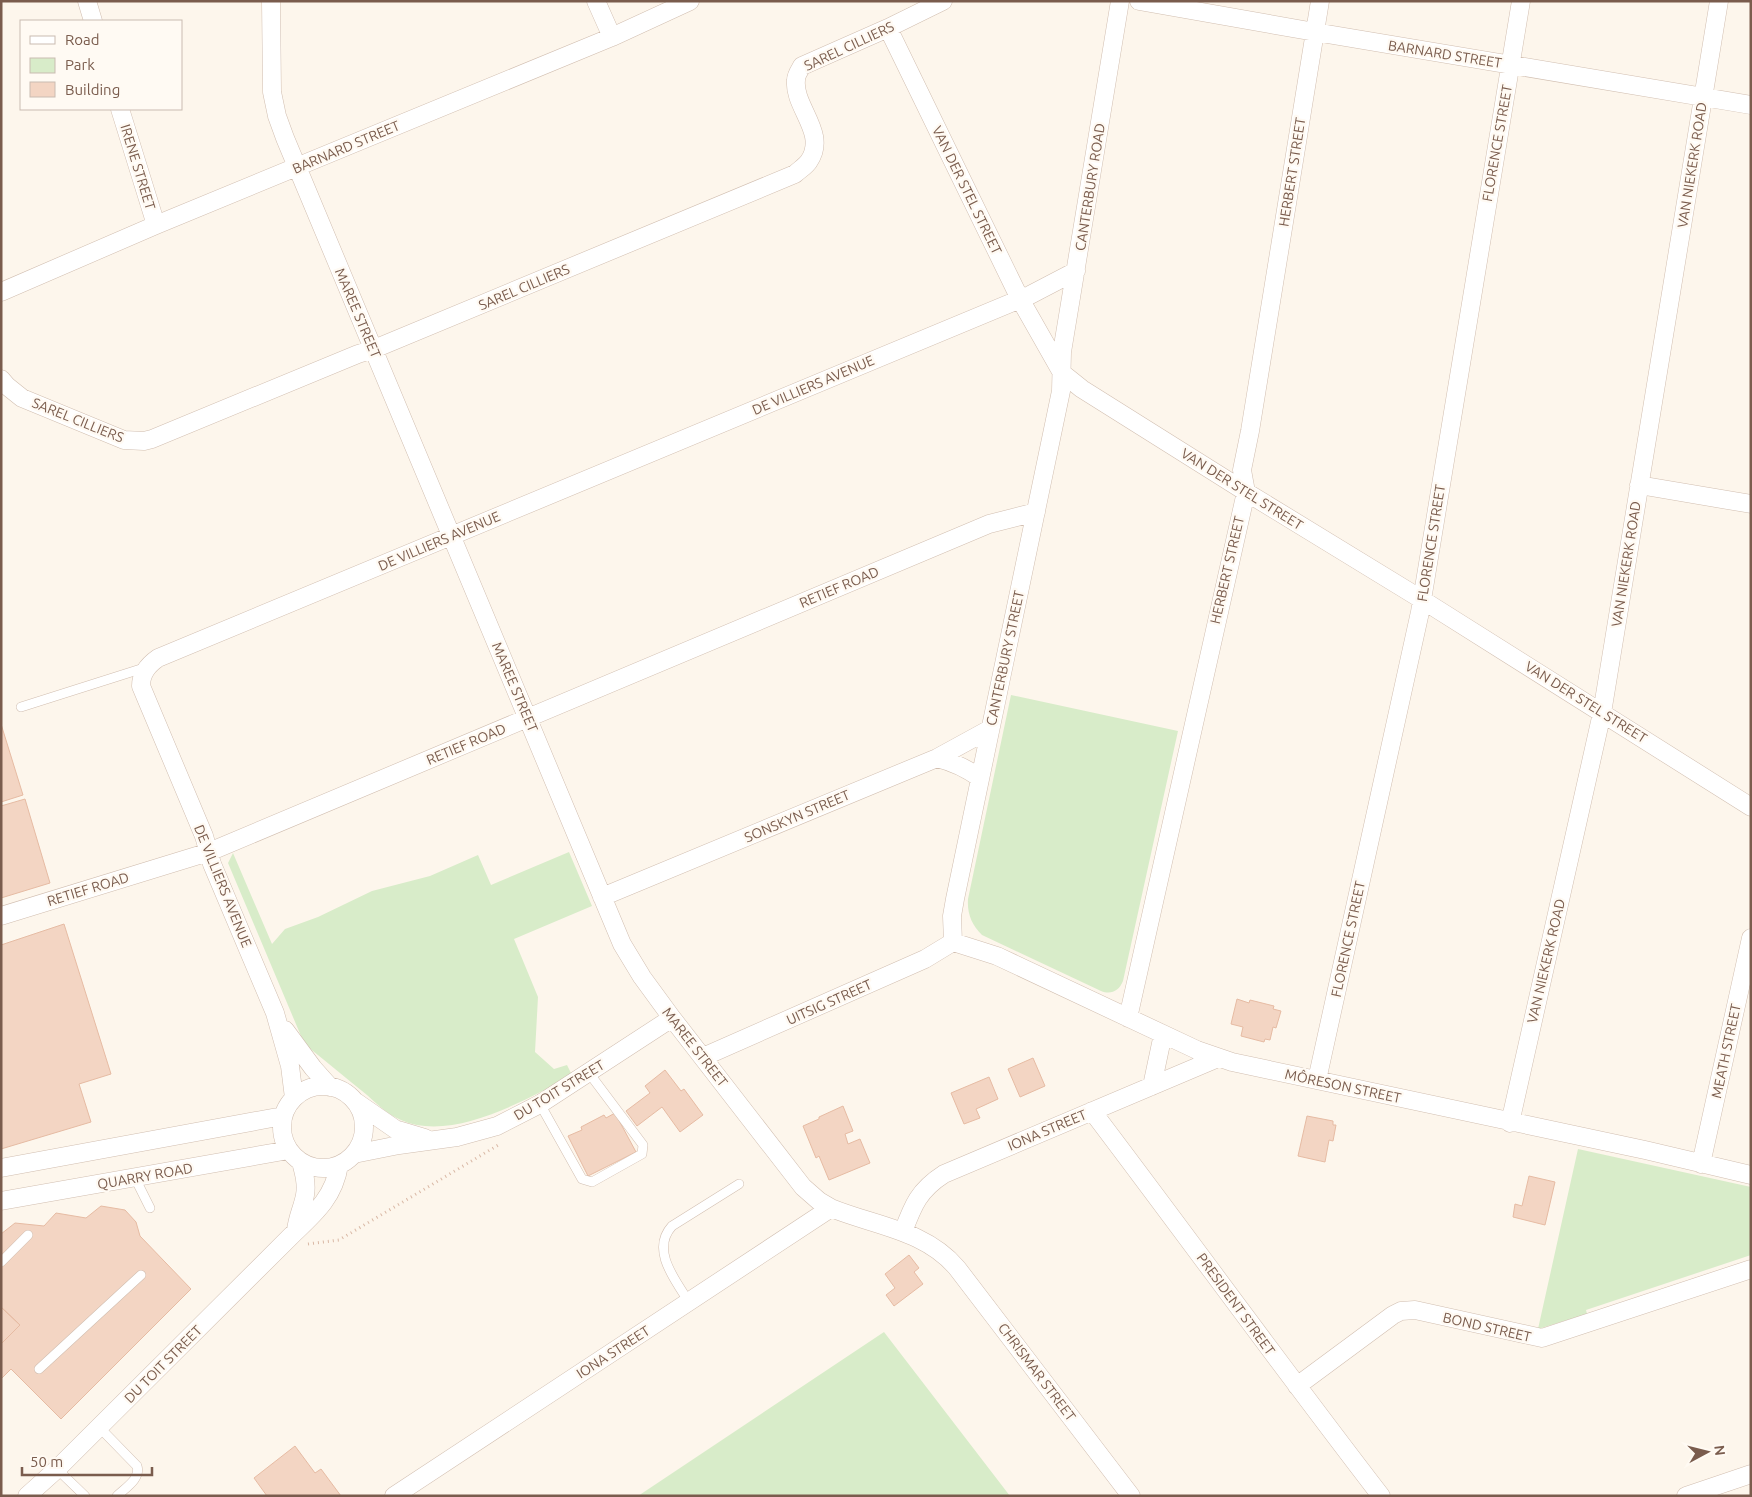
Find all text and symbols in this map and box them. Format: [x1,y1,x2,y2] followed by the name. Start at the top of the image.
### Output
[802,18,896,74] street label: SAREL CILLIERS
[20,20,182,110] legend
[65,31,100,48] text: Road
[1387,37,1503,71] street label: BARNARD STREET
[65,56,95,73] text: Park
[65,81,120,98] text: Building
[1479,83,1515,203] street label: FLORENCE STREET
[1674,101,1710,229] street label: VAN NIEKERK ROAD
[1275,116,1309,228] street label: HERBERT STREET
[290,117,402,177] street label: BARNARD STREET
[117,122,159,212] street label: IRENE STREET
[1072,122,1108,252] street label: CANTERBURY ROAD
[929,123,1005,257] street label: VAN DER STEL STREET
[476,261,572,313] street label: SAREL CILLIERS
[332,266,384,361] street label: MAREE STREET
[750,352,877,418] street label: DE VILLIERS AVENUE
[30,394,126,446] street label: SAREL CILLIERS
[1178,445,1306,533] street label: VAN DER STEL STREET
[1414,483,1448,603] street label: FLORENCE STREET
[1608,500,1644,628] street label: VAN NIEKERK ROAD
[376,508,503,574] street label: DE VILLIERS AVENUE
[1207,514,1247,625] street label: HERBERT STREET
[797,563,881,611] street label: RETIEF ROAD
[983,589,1027,727] street label: CANTERBURY STREET
[489,640,541,735] street label: MAREE STREET
[1522,658,1650,746] street label: VAN DER STEL STREET
[424,720,508,768] street label: RETIEF ROAD
[742,786,852,845] street label: SONSKYN STREET
[191,822,255,950] street label: DE VILLIERS AVENUE
[45,869,131,909] street label: RETIEF ROAD
[1328,879,1368,999] street label: FLORENCE STREET
[1524,897,1568,1025] street label: VAN NIEKERK ROAD
[784,976,874,1028] street label: UITSIG STREET
[1708,1002,1744,1100] street label: MEATH STREET
[659,1004,731,1090] street label: MAREE STREET
[511,1057,607,1123] street label: DU TOIT STREET
[1283,1065,1403,1106] street label: MÔRESON STREET
[1005,1106,1089,1154] street label: IONA STREET
[96,1160,194,1192] street label: QUARRY ROAD
[1194,1250,1278,1358] street label: PRESIDENT STREET
[1441,1309,1533,1345] street label: BOND STREET
[995,1320,1079,1424] street label: CHRISMAR STREET
[121,1322,205,1406] street label: DU TOIT STREET
[573,1322,653,1382] street label: IONA STREET
[1682,1427,1732,1477] north arrow
[22,1444,152,1476] scale bar
[1711,1444,1728,1457] text: N
[30,1453,63,1470] text: 50 m

